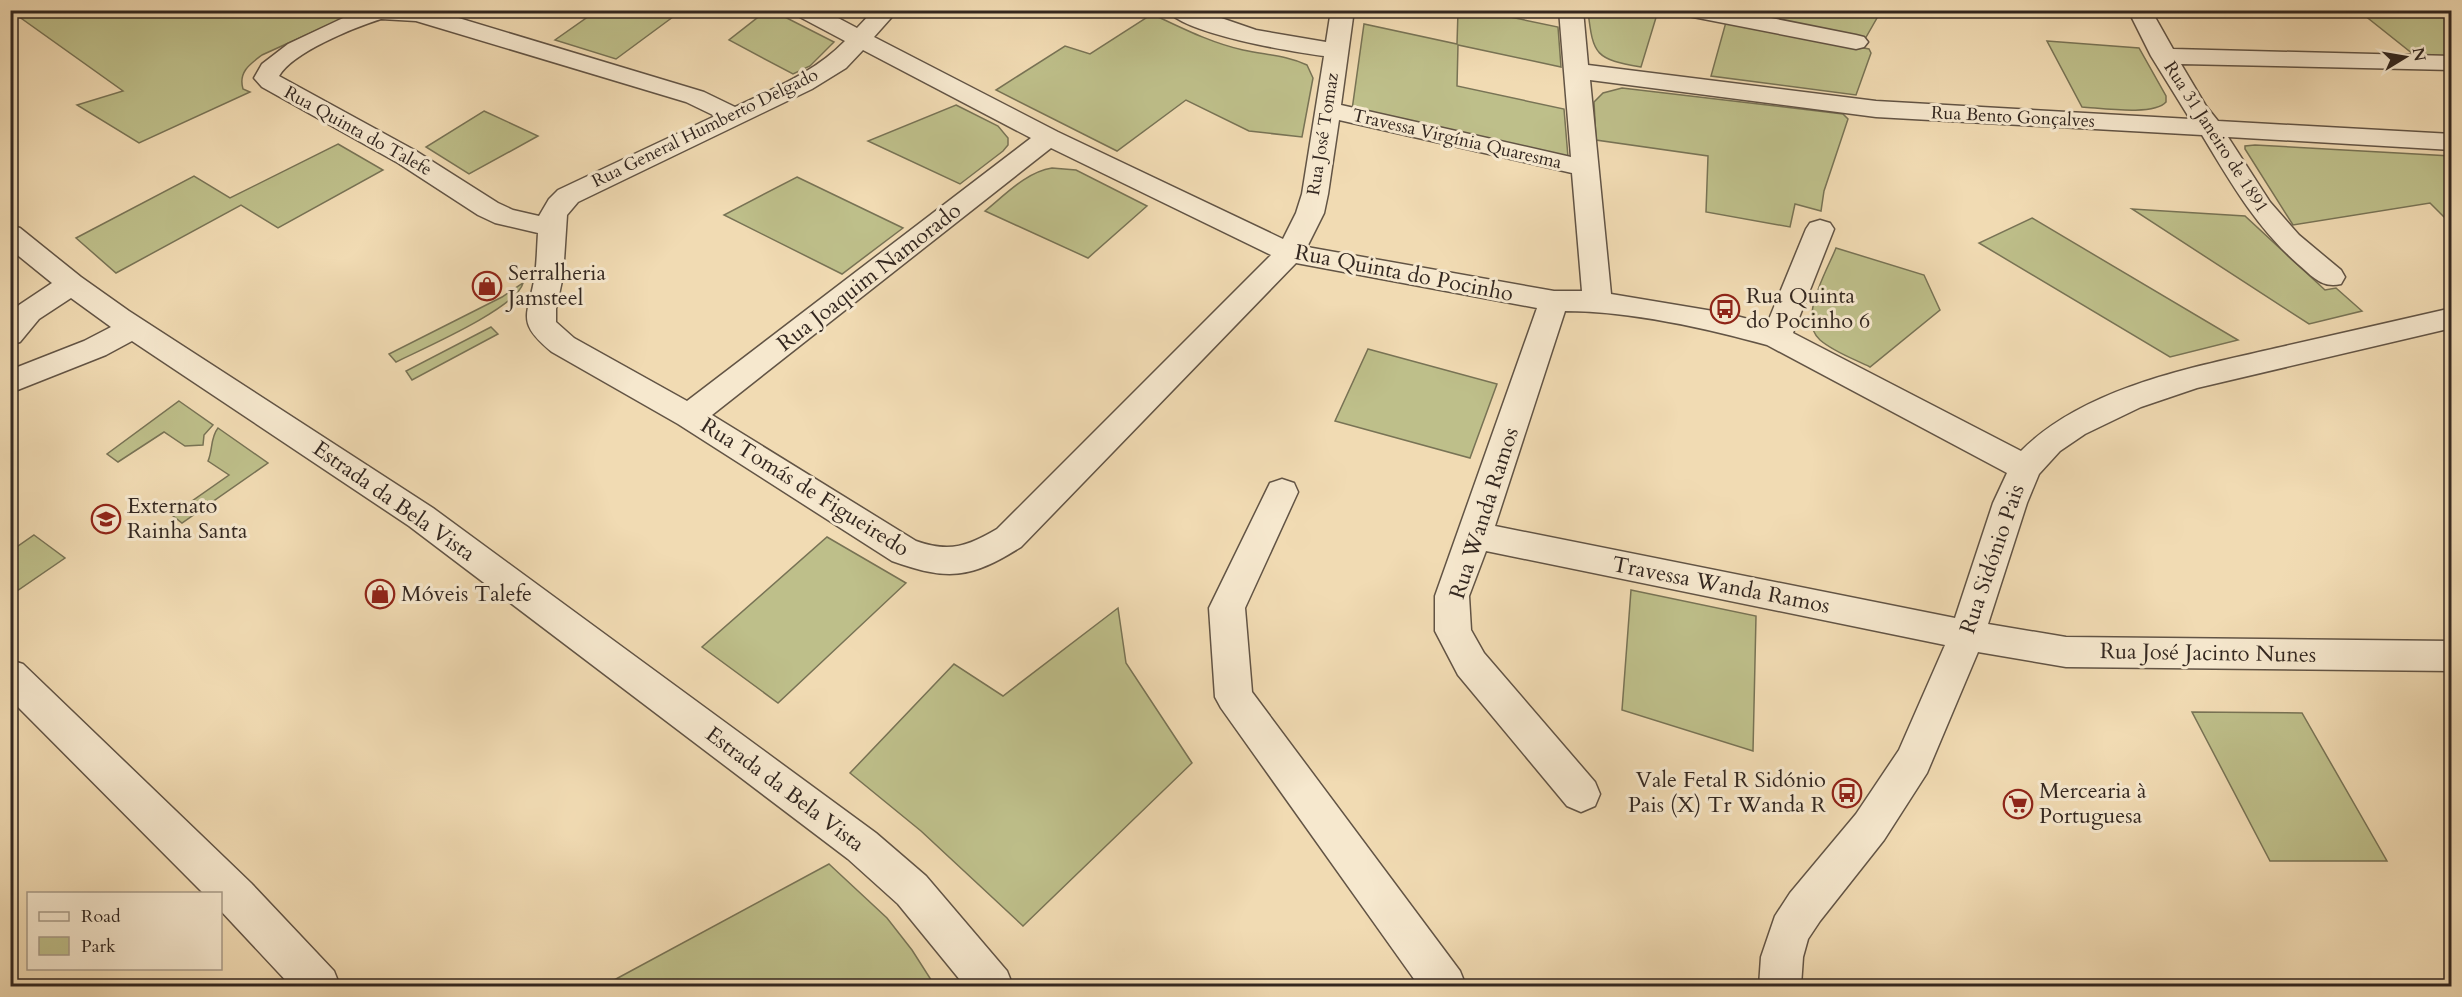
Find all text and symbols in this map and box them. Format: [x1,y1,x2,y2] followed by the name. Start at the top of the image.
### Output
[2375,27,2435,87] north arrow
[2407,45,2431,63] text: N
[2158,56,2274,218] street label: Rua 31 Janeiro de 1891
[588,62,823,194] street label: Rua General Humberto Delgado
[1301,71,1345,197] street label: Rua José Tomaz
[280,80,436,182] street label: Rua Quinta do Talefe
[1930,100,2096,134] street label: Rua Bento Gonçalves
[1350,103,1564,175] street label: Travessa Virgínia Quaresma
[771,196,967,358] street label: Rua Joaquim Namorado
[1292,237,1516,309] street label: Rua Quinta do Pocinho
[505,258,606,313] place label: Serralheria Jamsteel
[471,270,503,302] shop icon: Serralheria Jamsteel
[1746,281,1870,336] place label: Rua Quinta do Pocinho 6
[1709,293,1741,325] bus stop icon: Rua Quinta do Pocinho 6
[695,411,915,564] street label: Rua Tomás de Figueiredo
[1442,423,1526,603] street label: Rua Wanda Ramos
[307,434,482,569] street label: Estrada da Bela Vista
[1952,480,2032,638] street label: Rua Sidónio Pais
[127,491,248,546] place label: Externato Rainha Santa
[90,503,122,535] school or university icon: Externato Rainha Santa
[1610,549,1832,621] street label: Travessa Wanda Ramos
[364,578,396,610] shop icon: Móveis Talefe
[401,579,532,609] place label: Móveis Talefe
[2100,636,2316,670] street label: Rua José Jacinto Nunes
[699,719,871,859] street label: Estrada da Bela Vista
[1628,765,1827,820] place label: Vale Fetal R Sidónio Pais (X) Tr Wanda R
[2039,776,2147,831] place label: Mercearia à Portuguesa
[1831,777,1863,809] bus stop icon: Vale Fetal R Sidónio Pais (X) Tr Wanda R
[2002,788,2034,820] supermarket icon: Mercearia à Portuguesa
[27,892,222,970] legend
[81,904,121,929] text: Road
[81,934,116,959] text: Park

